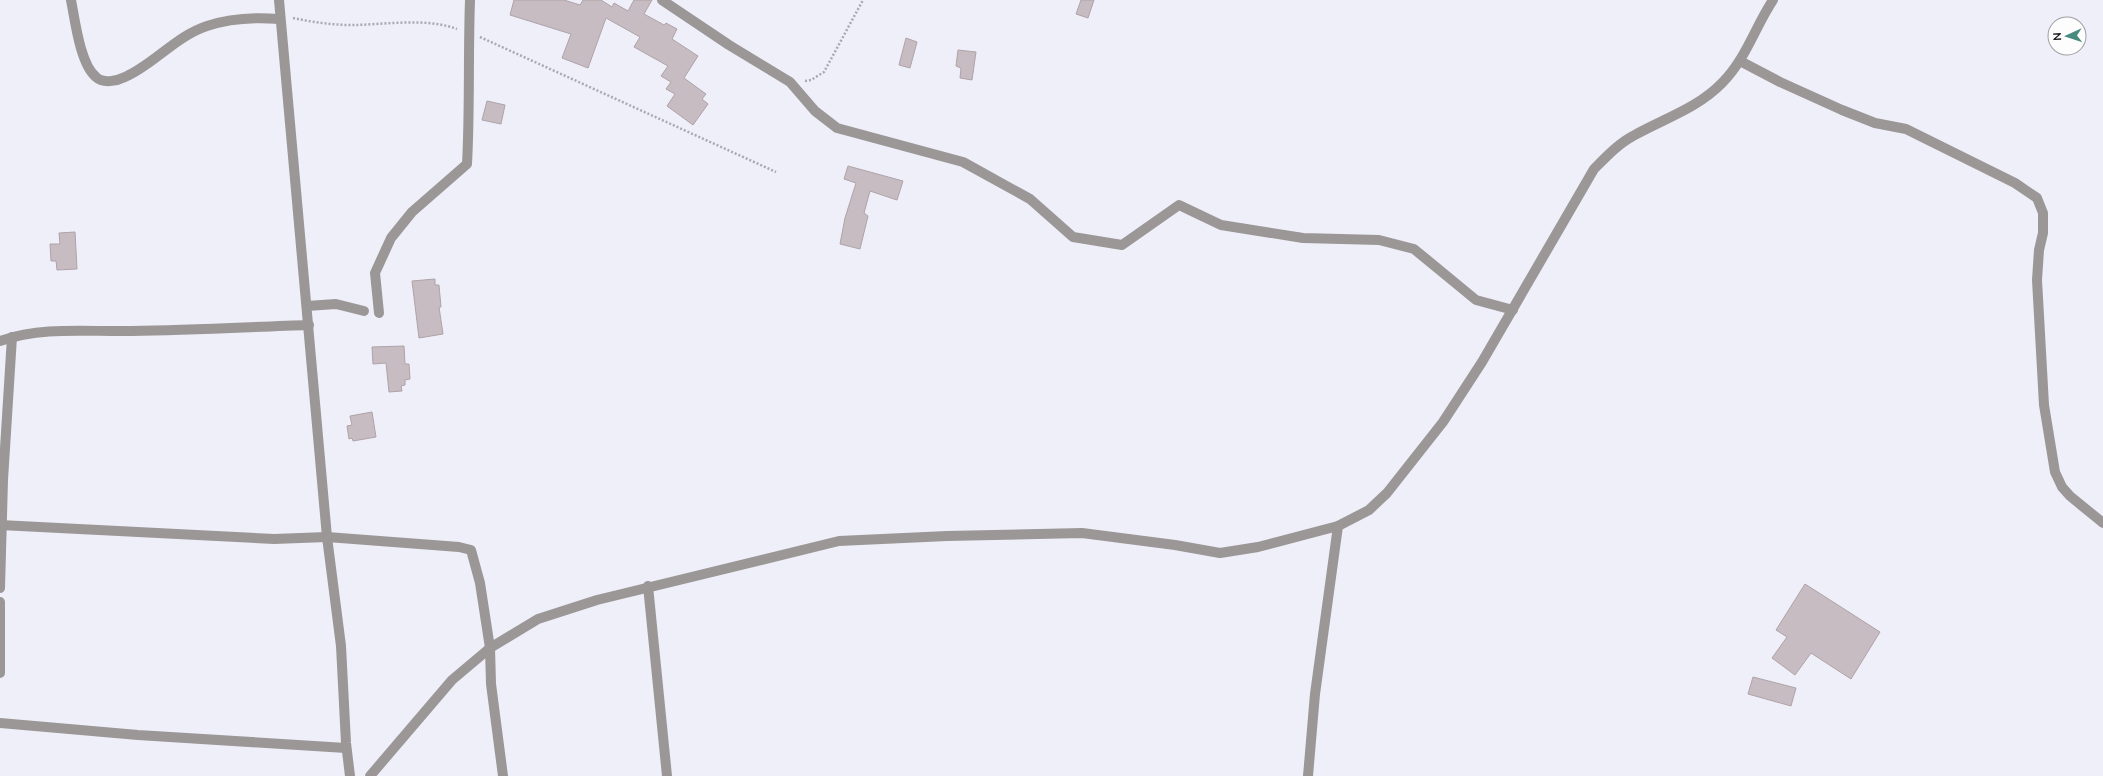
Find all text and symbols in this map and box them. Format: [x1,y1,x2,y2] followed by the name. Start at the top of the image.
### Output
[2047,16,2087,56] north arrow
[2050,32,2064,41] text: N

